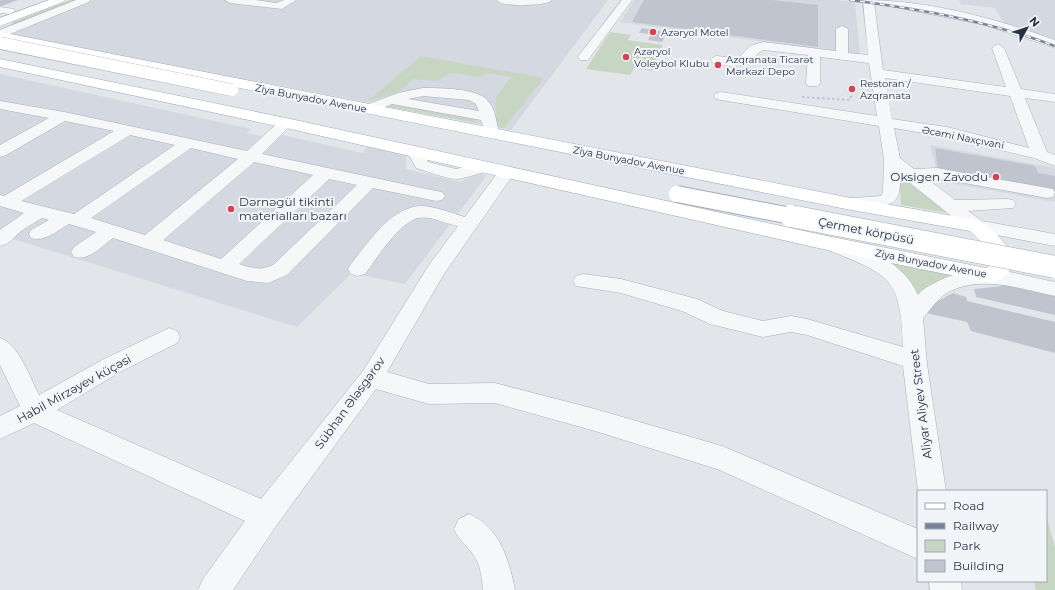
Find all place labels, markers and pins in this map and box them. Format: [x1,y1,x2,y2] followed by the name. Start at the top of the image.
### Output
[661,26,728,39] place label: Azəryol Motel
[648,27,658,37] marker: Azəryol Motel
[634,45,709,70] place label: Azəryol Voleybol Klubu
[621,52,631,62] marker: Azəryol Voleybol Klubu
[726,53,813,78] place label: Azqranata Ticarət Mərkəzi Depo
[713,60,723,70] marker: Azqranata Ticarət Mərkəzi Depo
[860,77,911,102] place label: Restoran / Azqranata
[847,84,857,94] marker: Restoran / Azqranata
[890,169,988,184] place label: Oksigen Zavodu
[991,172,1001,182] marker: Oksigen Zavodu
[239,194,347,223] place label: Dərnəgül tikinti materialları bazarı
[226,204,236,214] marker: Dərnəgül tikinti materialları bazarı

